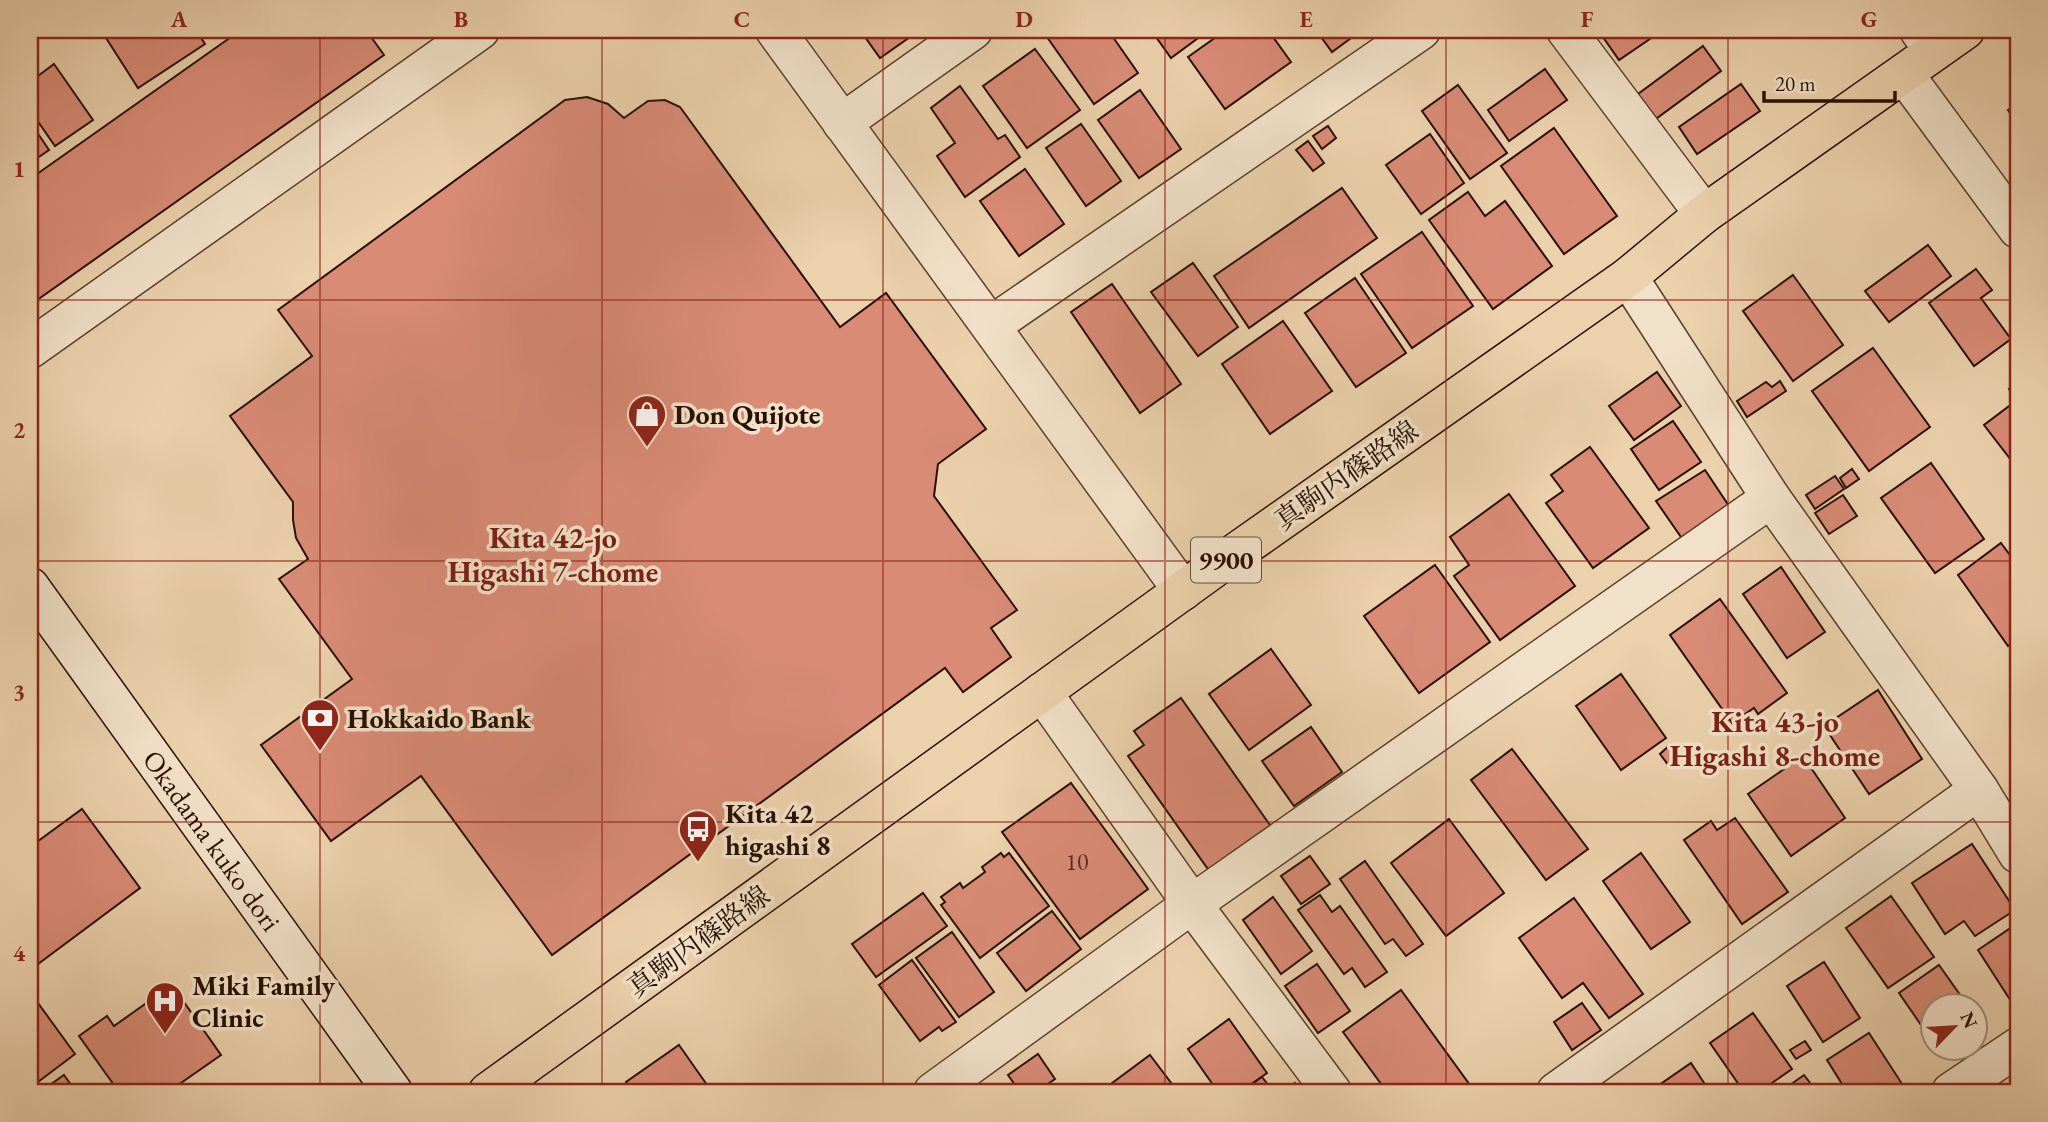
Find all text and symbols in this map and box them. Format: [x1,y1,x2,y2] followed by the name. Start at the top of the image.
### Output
[170,4,188,34] text: A
[454,4,468,34] text: B
[734,4,750,34] text: C
[1015,4,1033,34] text: D
[1299,4,1313,34] text: E
[1581,4,1594,34] text: F
[1861,4,1877,34] text: G
[1764,60,1896,104] scale bar
[1775,70,1816,97] text: 20 m
[13,154,25,184] text: 1
[626,393,668,448] shop icon: Don Quijote
[674,396,820,432] place label: Don Quijote
[1267,412,1425,538] street label: 真駒内篠路線
[13,415,25,445] text: 2
[448,518,658,591] district label: Kita 42-jo Higashi 7-chome
[1191,538,1261,582] road number: 9900
[13,677,25,707] text: 3
[299,697,341,752] bank icon: Hokkaido Bank
[347,700,532,736] place label: Hokkaido Bank
[1670,702,1880,775] district label: Kita 43-jo Higashi 8-chome
[135,743,289,938] street label: Okadama kuko dori
[725,795,831,863] place label: Kita 42 higashi 8
[677,808,719,863] bus stop icon: Kita 42 higashi 8
[1065,846,1089,877] house number: 10
[619,877,777,1005] street label: 真駒内篠路線
[13,938,26,968] text: 4
[192,967,336,1035] place label: Miki Family Clinic
[144,980,186,1035] hospital icon: Miki Family Clinic
[1918,992,1988,1062] north arrow
[1954,1008,1984,1033] text: N

